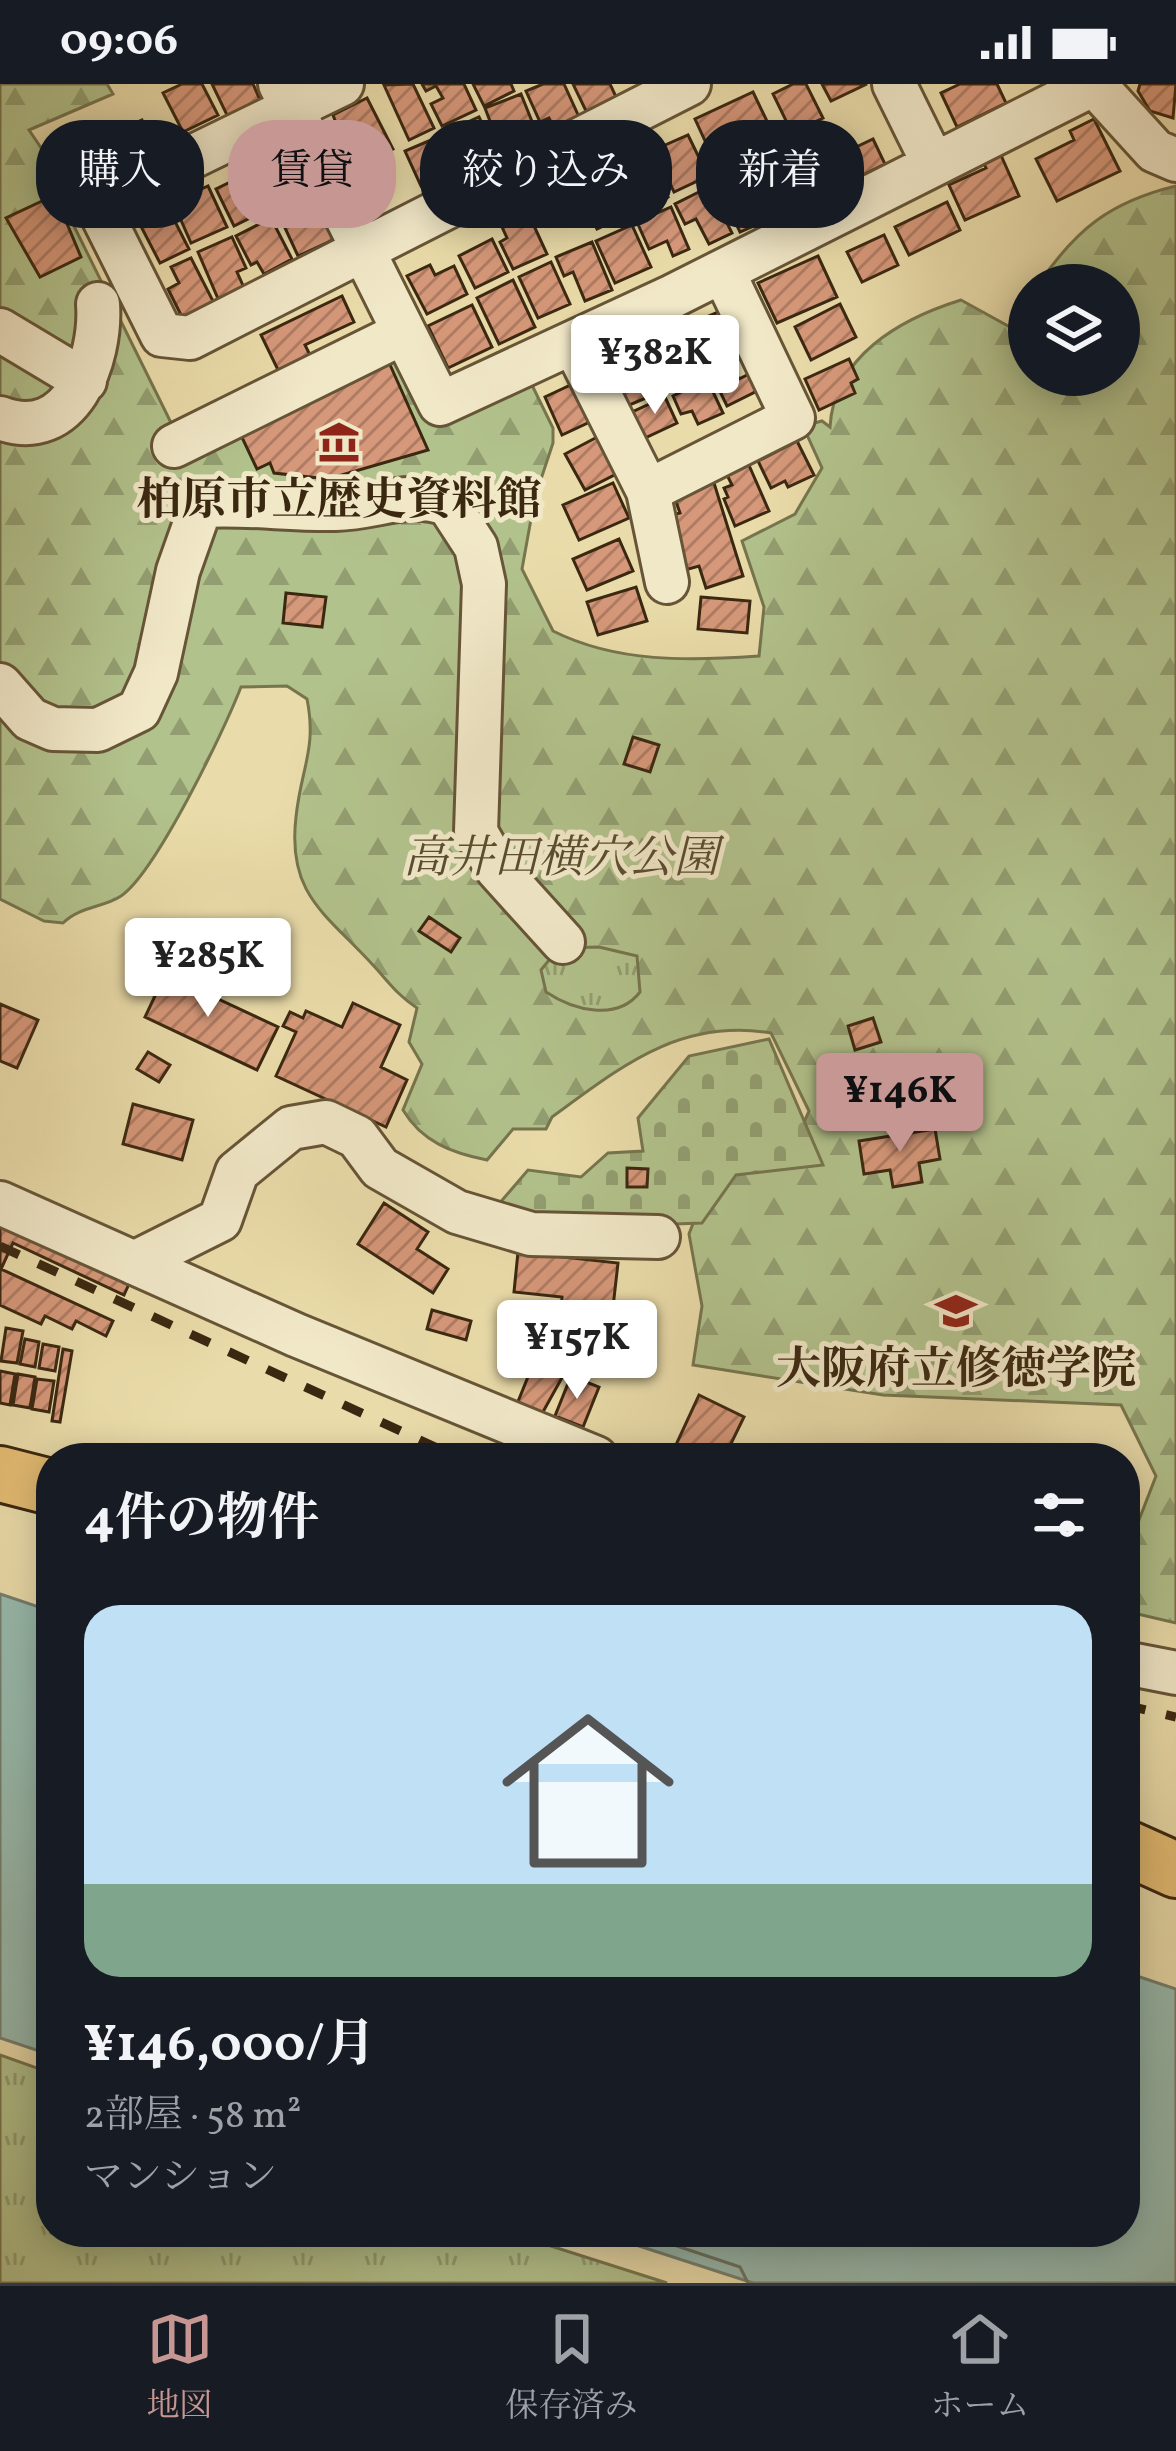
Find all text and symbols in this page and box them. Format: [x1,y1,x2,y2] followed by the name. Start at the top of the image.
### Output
[60,11,178,74] text: 09:06
[36,120,204,228] chip: 購入
[228,120,396,228] chip: 賃貸
[420,120,672,228] chip: 絞り込み
[696,120,864,228] chip: 新着
[1008,264,1140,396] map controls
[1008,264,1140,396] button: layers
[571,315,739,417] pin: ¥382K
[598,327,712,381] text: ¥382K
[316,419,362,465] museum icon: 柏原市立歴史資料館
[136,471,542,534] place label: 柏原市立歴史資料館
[403,829,725,892] park label: 高井田横穴公園
[124,918,292,1020] pin: ¥285K
[152,930,264,984] text: ¥285K
[816,1053,984,1155] pin: ¥146K
[843,1065,957,1119] text: ¥146K
[933,1288,979,1334] school or university icon: 大阪府立修徳学院
[493,1300,661,1402] pin: ¥157K
[524,1312,630,1366] text: ¥157K
[776,1340,1136,1403] place label: 大阪府立修徳学院
[1026,1482,1092,1548] icon: filters
[84,1485,319,1556] text: 4件の物件
[480,1683,696,1899] icon: home
[84,2011,376,2082] text: ¥146,000/月
[84,2090,302,2144] text: 2部屋 · 58 m²
[84,2152,277,2206] text: マンション
[147,2306,213,2431] tab: 地図
[506,2306,638,2431] tab: 保存済み
[931,2306,1030,2431] tab: ホーム

